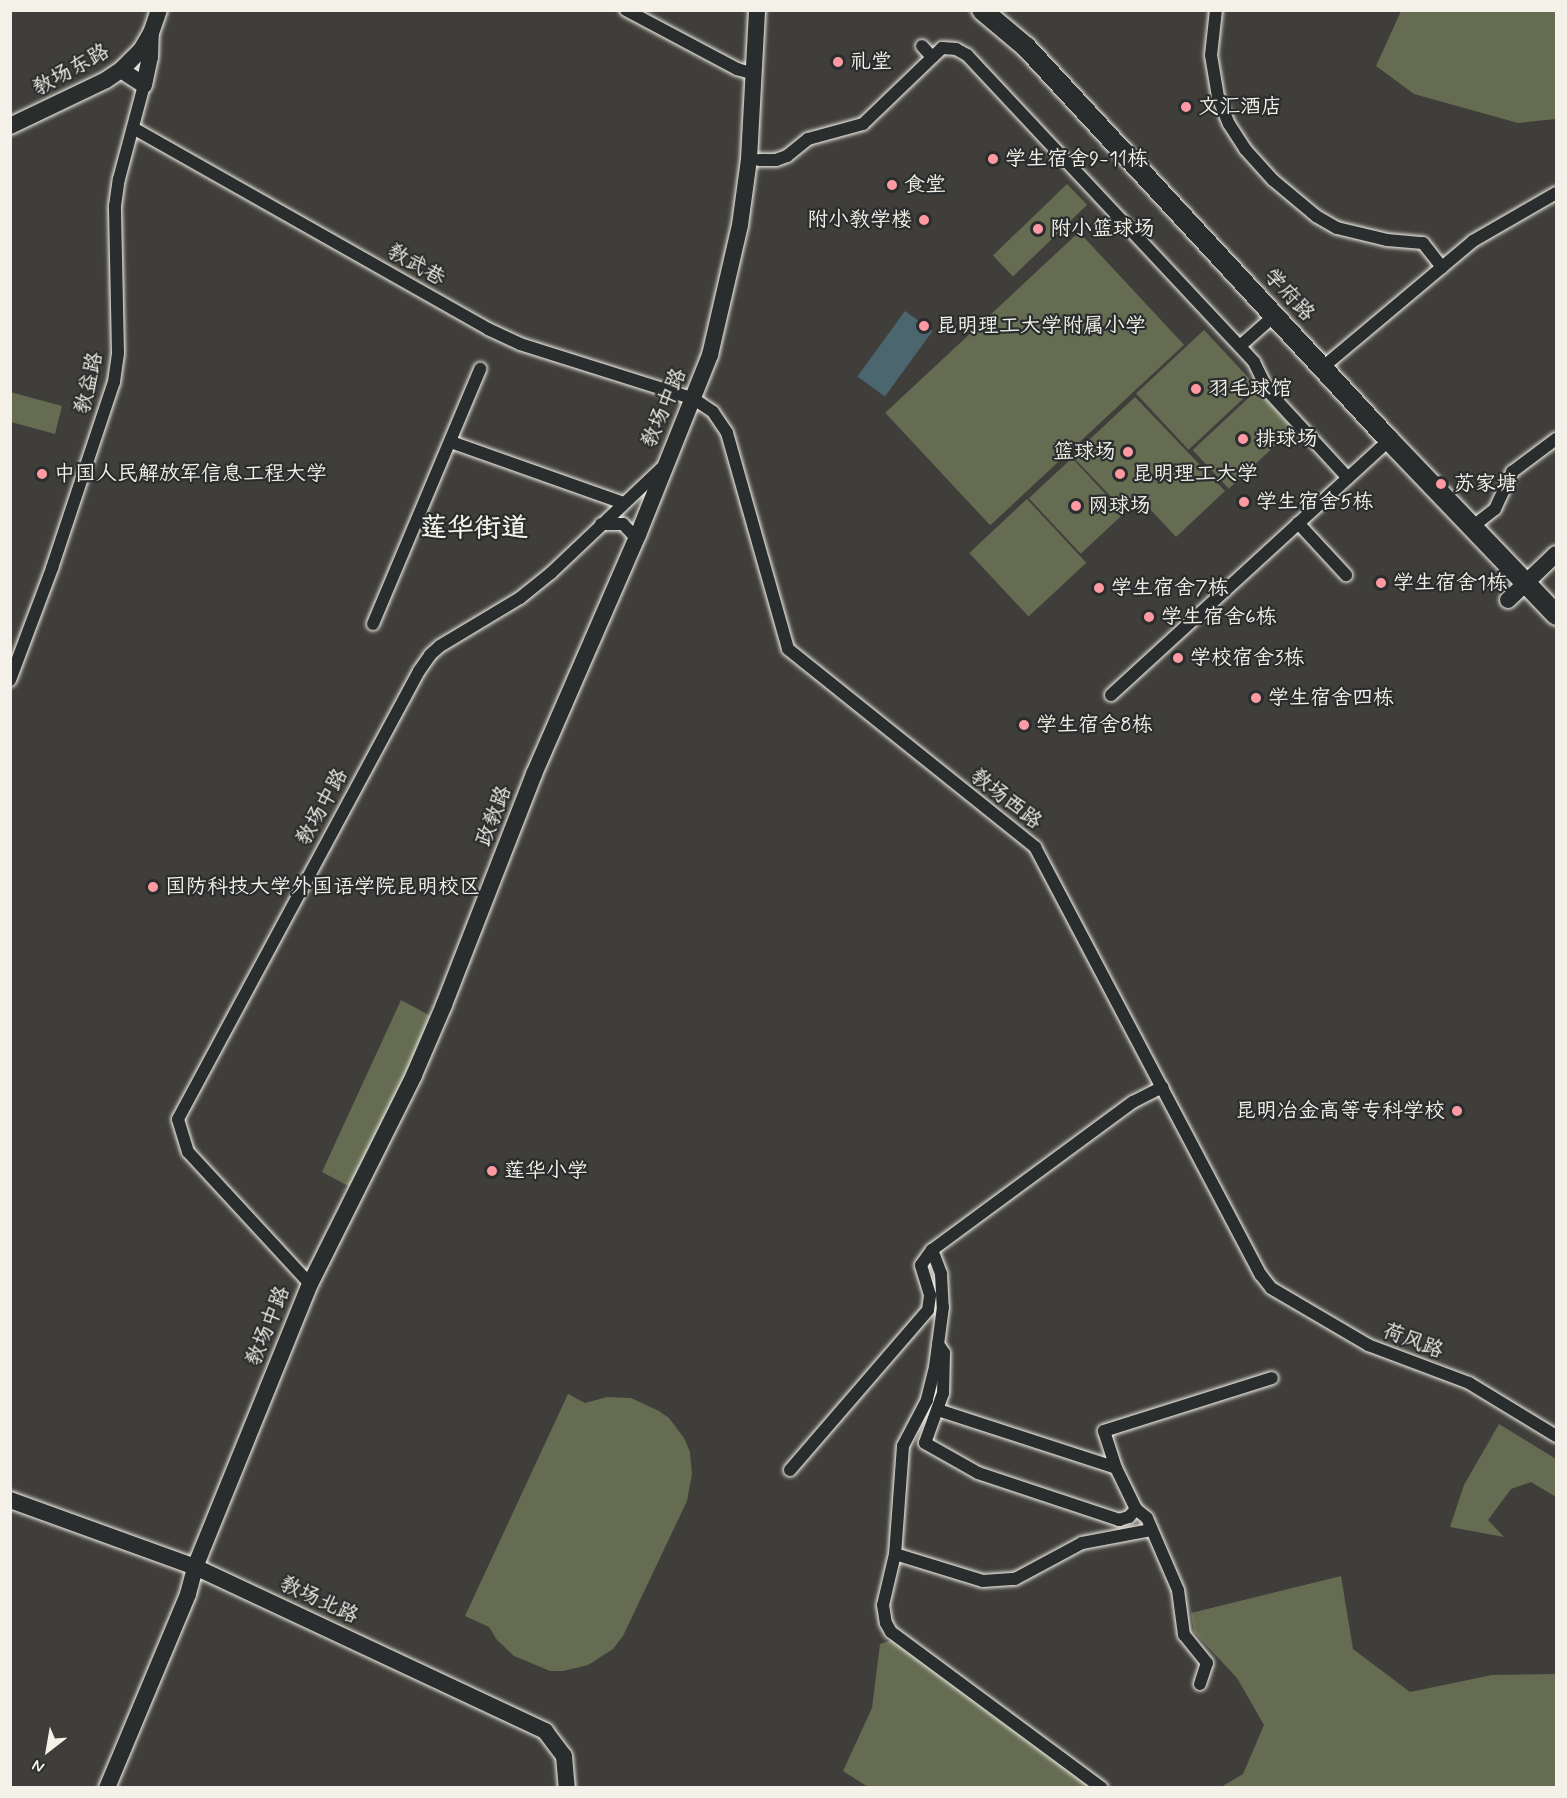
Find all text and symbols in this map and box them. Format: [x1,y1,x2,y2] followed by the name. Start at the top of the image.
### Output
[28,39,114,101] street label: 教场东路
[850,49,892,75] place label: 礼堂
[831,55,845,69] marker: 礼堂
[1198,94,1282,120] place label: 文汇酒店
[1179,100,1193,114] marker: 文汇酒店
[1005,146,1148,172] place label: 学生宿舍9-11栋
[986,152,1000,166] marker: 学生宿舍9-11栋
[904,172,946,198] place label: 食堂
[885,178,899,192] marker: 食堂
[807,207,912,233] place label: 附小教学楼
[917,213,931,227] marker: 附小教学楼
[1050,216,1155,242] place label: 附小篮球场
[1031,222,1045,236] marker: 附小篮球场
[382,238,450,292] street label: 教武巷
[1258,263,1320,327] street label: 学府路
[936,313,1146,339] place label: 昆明理工大学附属小学
[917,319,931,333] marker: 昆明理工大学附属小学
[70,349,108,417] street label: 教益路
[636,364,692,452] street label: 教场中路
[1208,376,1292,402] place label: 羽毛球馆
[1189,382,1203,396] marker: 羽毛球馆
[1255,426,1318,452] place label: 排球场
[1236,432,1250,446] marker: 排球场
[1053,439,1116,465] place label: 篮球场
[1121,445,1135,459] marker: 篮球场
[54,461,327,487] place label: 中国人民解放军信息工程大学
[1132,461,1258,487] place label: 昆明理工大学
[35,467,49,481] marker: 中国人民解放军信息工程大学
[1113,467,1127,481] marker: 昆明理工大学
[1454,471,1517,497] place label: 苏家塘
[1432,475,1450,493] marker: 苏家塘
[1256,489,1374,515] place label: 学生宿舍5栋
[1088,493,1151,519] place label: 网球场
[1237,495,1251,509] marker: 学生宿舍5栋
[1069,499,1083,513] marker: 网球场
[420,513,528,545] district label: 莲华街道
[1393,570,1507,596] place label: 学生宿舍1栋
[1111,575,1229,601] place label: 学生宿舍7栋
[1374,576,1388,590] marker: 学生宿舍1栋
[1092,581,1106,595] marker: 学生宿舍7栋
[1161,604,1277,630] place label: 学生宿舍6栋
[1142,610,1156,624] marker: 学生宿舍6栋
[1190,645,1304,671] place label: 学校宿舍3栋
[1171,651,1185,665] marker: 学校宿舍3栋
[1268,685,1394,711] place label: 学生宿舍四栋
[1249,691,1263,705] marker: 学生宿舍四栋
[1036,712,1153,738] place label: 学生宿舍8栋
[1017,718,1031,732] marker: 学生宿舍8栋
[965,763,1047,835] street label: 教场西路
[291,764,353,850] street label: 教场中路
[471,782,517,850] street label: 政教路
[165,874,480,900] place label: 国防科技大学外国语学院昆明校区
[146,880,160,894] marker: 国防科技大学外国语学院昆明校区
[1235,1098,1445,1124] place label: 昆明冶金高等专科学校
[1450,1104,1464,1118] marker: 昆明冶金高等专科学校
[504,1158,588,1184] place label: 莲华小学
[485,1164,499,1178] marker: 莲华小学
[241,1282,295,1370] street label: 教场中路
[1379,1318,1447,1364] street label: 荷风路
[276,1571,362,1629] street label: 教场北路
[18,1720,78,1780] north arrow
[28,1754,48,1778] text: N

